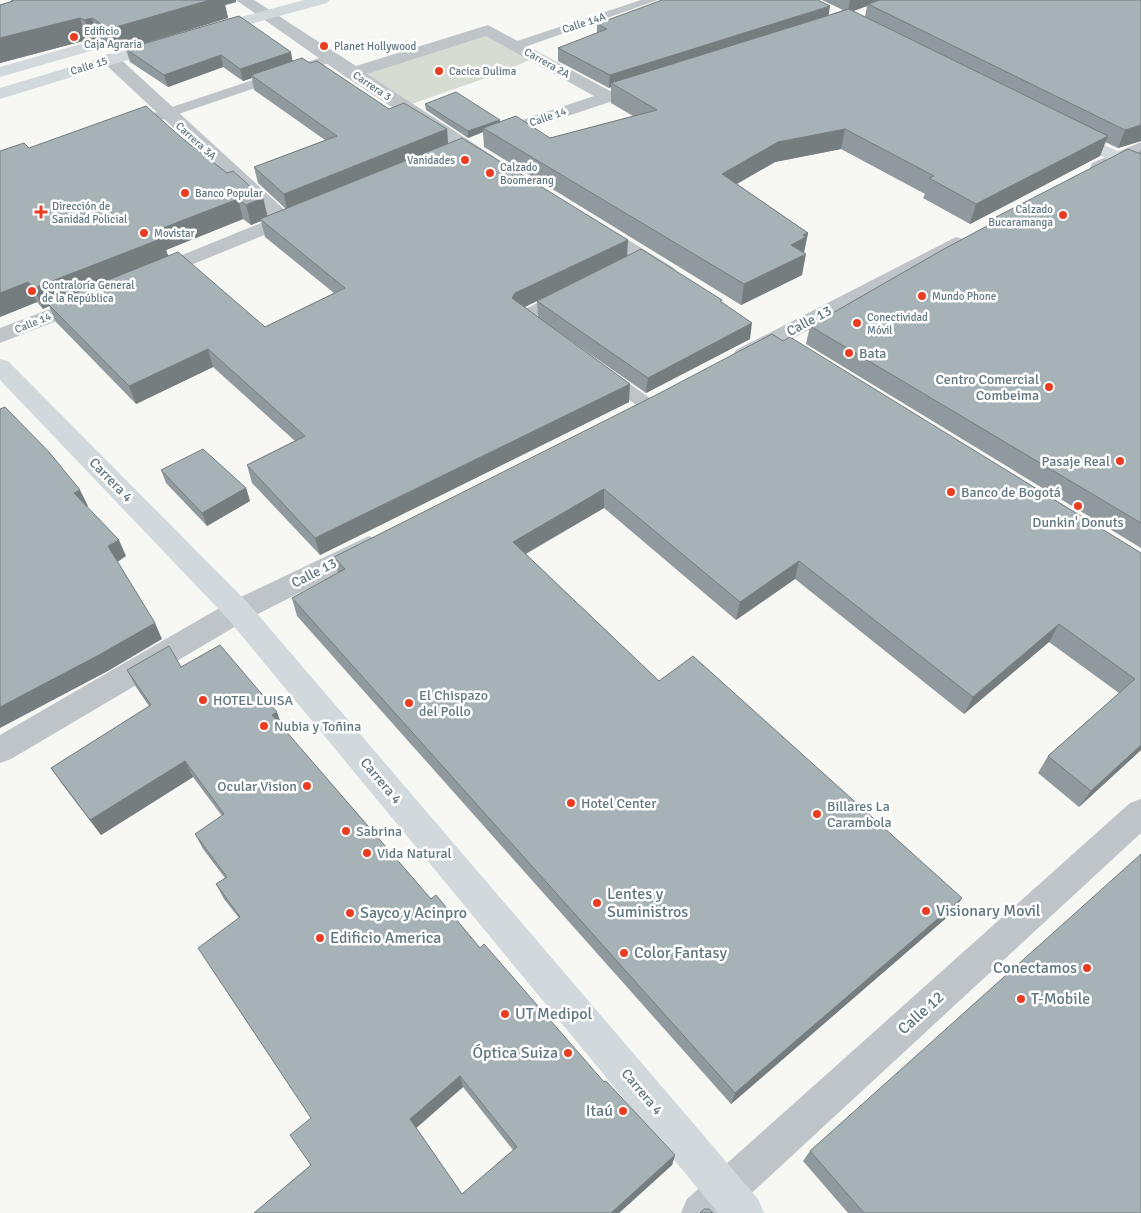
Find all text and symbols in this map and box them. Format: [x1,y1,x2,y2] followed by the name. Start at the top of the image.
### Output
[561,10,608,36] street label: Calle 14A
[84,25,142,51] place label: Edificio Caja Agraria
[68,31,80,43] marker: Edificio Caja Agraria
[318,40,330,52] marker: Planet Hollywood
[334,40,417,53] place label: Planet Hollywood
[522,45,572,81] street label: Carrera 2A
[69,54,109,78] street label: Calle 15
[433,65,445,77] marker: Cacica Dulima
[449,65,517,78] place label: Cacica Dulima
[350,68,394,104] street label: Carrera 3
[528,105,568,129] street label: Calle 14
[173,119,219,163] street label: Carrera 3A
[407,154,455,167] place label: Vanidades
[459,154,471,166] marker: Vanidades
[500,161,554,187] place label: Calzado Boomerang
[484,167,496,179] marker: Calzado Boomerang
[179,187,191,199] marker: Banco Popular
[195,187,263,200] place label: Banco Popular
[52,200,127,226] place label: Dirección de Sanidad Policial
[988,203,1053,229] place label: Calzado Bucaramanga
[34,205,48,219] marker: Dirección de Sanidad Policial
[1057,209,1069,221] marker: Calzado Bucaramanga
[138,227,150,239] marker: Movistar
[154,227,195,240] place label: Movistar
[42,279,135,305] place label: Contraloría General de la República
[26,285,38,297] marker: Contraloría General de la República
[916,290,928,302] marker: Mundo Phone
[932,290,996,303] place label: Mundo Phone
[784,302,834,340] street label: Calle 13
[13,310,53,336] street label: Calle 14
[867,311,928,337] place label: Conectividad Móvil
[851,317,863,329] marker: Conectividad Móvil
[859,345,886,362] place label: Bata
[843,347,855,359] marker: Bata
[935,371,1039,404] place label: Centro Comercial Combeima
[1043,381,1055,393] marker: Centro Comercial Combeima
[1042,453,1110,470] place label: Pasaje Real
[86,454,137,506] street label: Carrera 4
[1114,455,1126,467] marker: Pasaje Real
[961,484,1061,501] place label: Banco de Bogotá
[945,486,957,498] marker: Banco de Bogotá
[1072,500,1084,512] marker: Dunkin' Donuts
[1032,514,1124,531] place label: Dunkin' Donuts
[288,554,340,592] street label: Calle 13
[419,687,488,720] place label: El Chispazo del Pollo
[213,692,293,709] place label: HOTEL LUISA
[197,694,209,706] marker: HOTEL LUISA
[403,697,415,709] marker: El Chispazo del Pollo
[274,718,361,735] place label: Nubia y Toñina
[258,720,270,732] marker: Nubia y Toñina
[357,754,406,808] street label: Carrera 4
[217,778,297,795] place label: Ocular Vision
[301,780,313,792] marker: Ocular Vision
[581,795,657,812] place label: Hotel Center
[565,797,577,809] marker: Hotel Center
[827,798,892,831] place label: Billares La Carambola
[811,808,823,820] marker: Billares La Carambola
[356,823,402,840] place label: Sabrina
[340,825,352,837] marker: Sabrina
[377,845,452,862] place label: Vida Natural
[361,847,373,859] marker: Vida Natural
[607,884,688,922] place label: Lentes y Suministros
[591,897,603,909] marker: Lentes y Suministros
[936,901,1041,921] place label: Visionary Movil
[360,903,467,923] place label: Sayco y Acinpro
[920,905,932,917] marker: Visionary Movil
[344,907,356,919] marker: Sayco y Acinpro
[330,928,441,948] place label: Edificio America
[314,932,326,944] marker: Edificio America
[634,943,727,963] place label: Color Fantasy
[618,947,630,959] marker: Color Fantasy
[993,958,1077,978] place label: Conectamos
[1081,962,1093,974] marker: Conectamos
[894,987,948,1039] street label: Calle 12
[1031,989,1090,1009] place label: T-Mobile
[1015,993,1027,1005] marker: T-Mobile
[515,1004,593,1024] place label: UT Medipol
[499,1008,511,1020] marker: UT Medipol
[473,1043,558,1063] place label: Óptica Suiza
[562,1047,574,1059] marker: Óptica Suiza
[618,1065,667,1119] street label: Carrera 4
[586,1101,613,1121] place label: Itaú
[617,1105,629,1117] marker: Itaú

